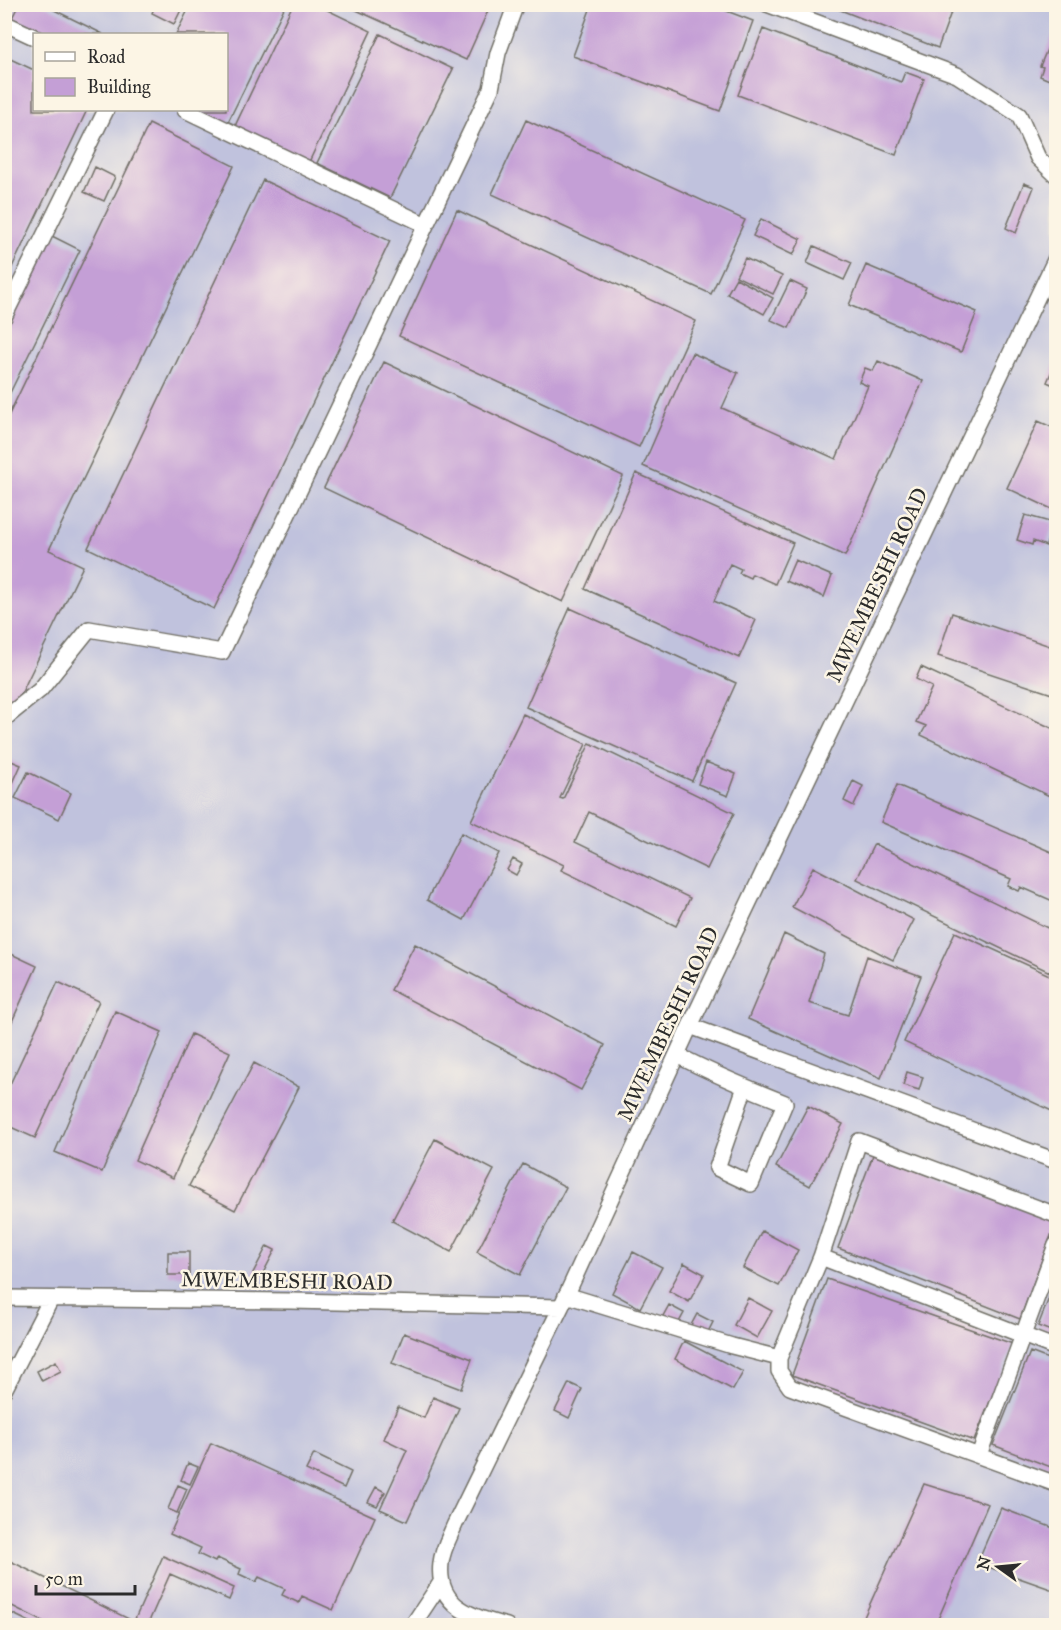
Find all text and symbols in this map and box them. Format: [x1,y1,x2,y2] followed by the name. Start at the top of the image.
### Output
[33,33,228,111] legend
[87,46,125,68] text: Road
[87,76,151,99] text: Building
[821,484,933,686] street label: MWEMBESHI ROAD
[612,923,724,1125] street label: MWEMBESHI ROAD
[181,1266,393,1296] street label: MWEMBESHI ROAD
[968,1537,1028,1597] north arrow
[973,1554,995,1572] text: N
[36,1558,135,1596] scale bar
[45,1568,83,1590] text: 50 m

